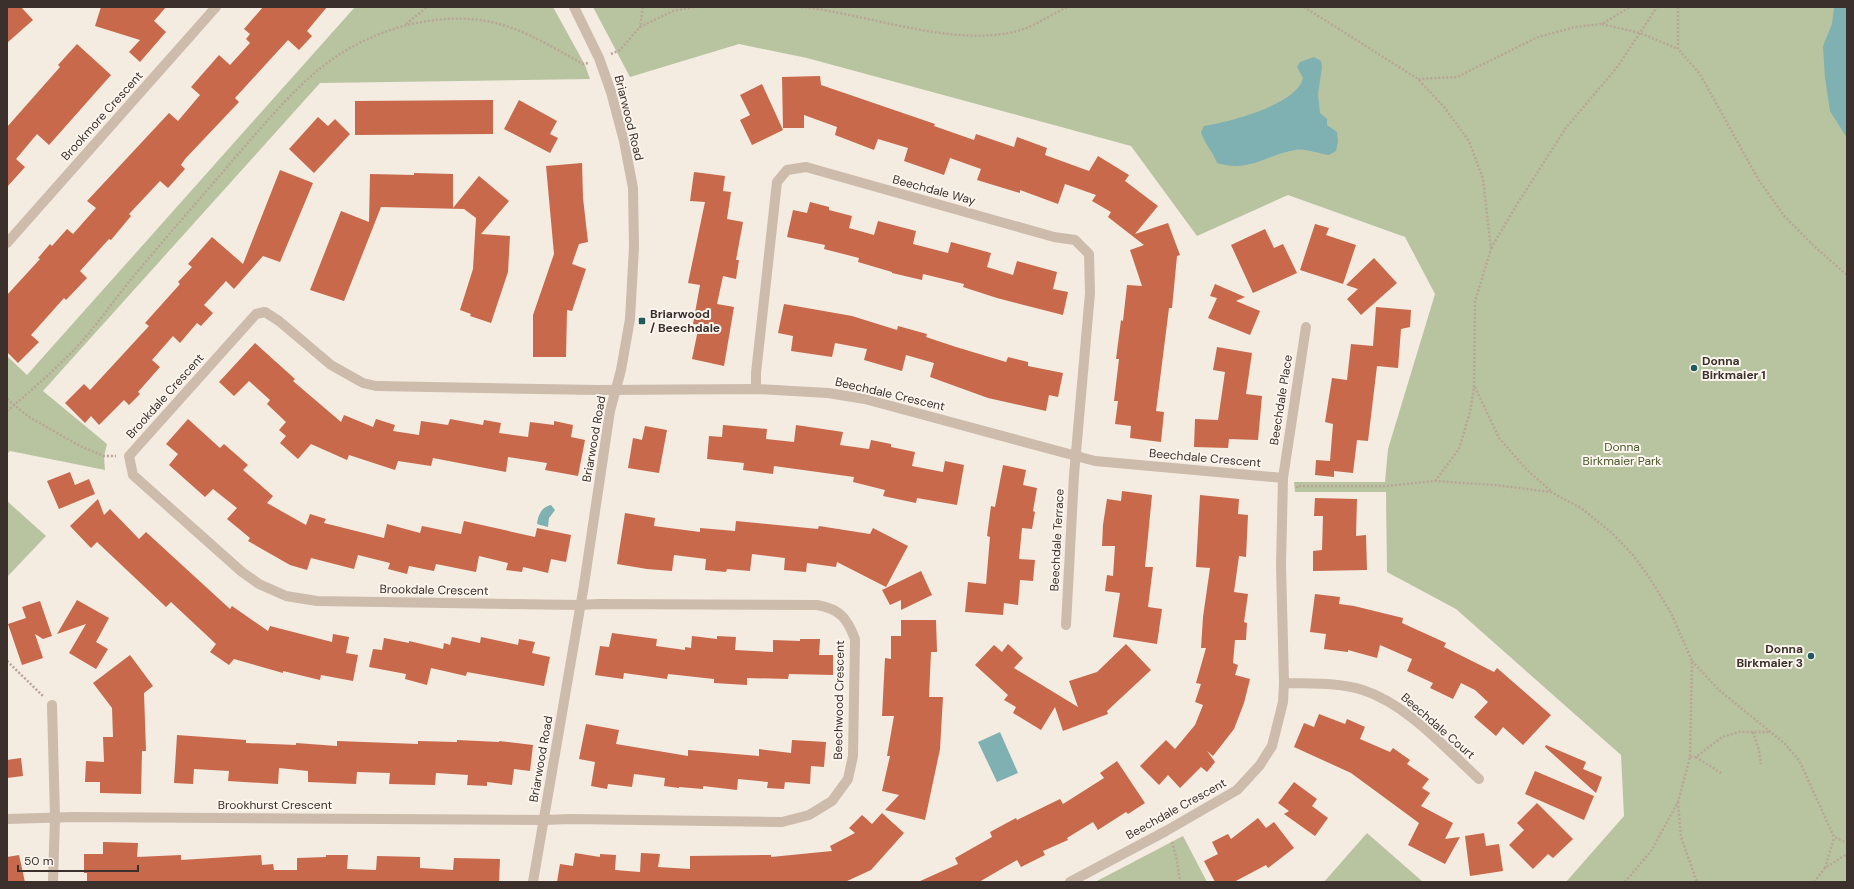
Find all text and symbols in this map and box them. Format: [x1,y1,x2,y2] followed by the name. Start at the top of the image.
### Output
[58,68,147,164] street label: Brookmore Crescent
[611,74,647,162] street label: Briarwood Road
[891,171,978,209] street label: Beechdale Way
[650,306,720,336] place label: Briarwood / Beechdale
[637,316,647,326] marker: Briarwood / Beechdale
[123,350,208,442] street label: Brookdale Crescent
[1702,353,1766,383] place label: Donna Birkmaier 1
[1266,354,1296,446] street label: Beechdale Place
[1689,363,1699,373] marker: Donna Birkmaier 1
[833,374,947,414] street label: Beechdale Crescent
[579,395,609,483] street label: Briarwood Road
[1583,439,1661,469] park label: Donna Birkmaier Park
[1148,445,1262,471] street label: Beechdale Crescent
[1046,488,1068,592] street label: Beechdale Terrace
[379,581,489,599] street label: Brookdale Crescent
[830,640,848,760] street label: Beechwood Crescent
[1736,641,1803,671] place label: Donna Birkmaier 3
[1806,651,1816,661] marker: Donna Birkmaier 3
[1398,689,1479,763] street label: Beechdale Court
[526,715,556,803] street label: Briarwood Road
[1123,775,1229,843] street label: Beechdale Crescent
[218,797,333,813] street label: Brookhurst Crescent
[18,847,138,873] scale bar
[24,853,53,869] text: 50 m

